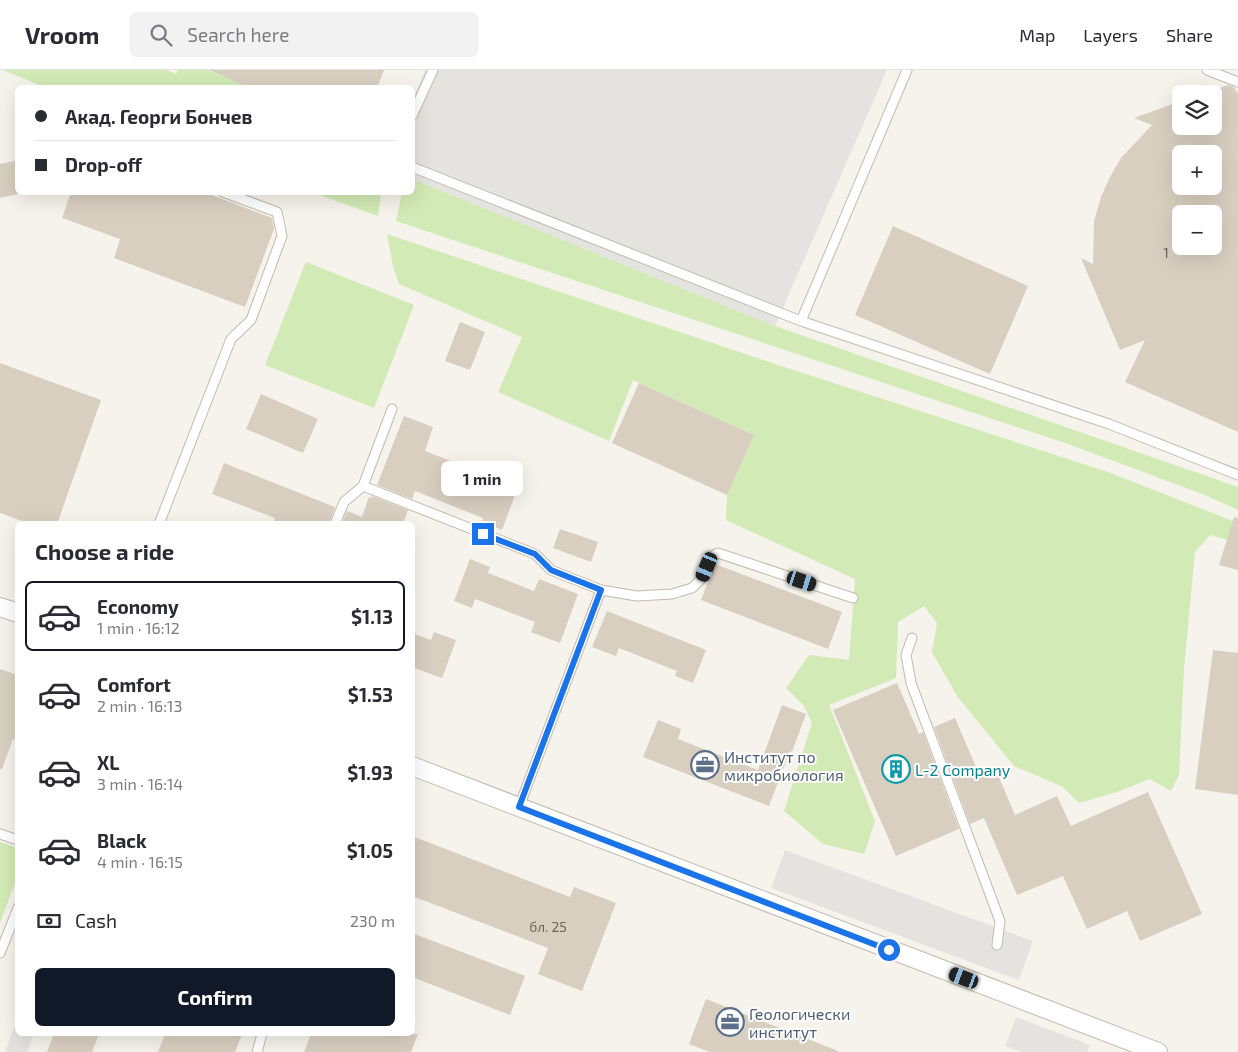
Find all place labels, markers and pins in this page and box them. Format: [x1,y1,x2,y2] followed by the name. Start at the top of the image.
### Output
[724,747,844,784] place label: Институт по микробиология
[690,750,720,780] office icon: Институт по микробиология
[881,754,911,784] building icon: L-2 Company
[915,760,1011,779] place label: L-2 Company
[749,1004,850,1042] place label: Геологически институт
[715,1007,745,1037] office icon: Геологически институт

